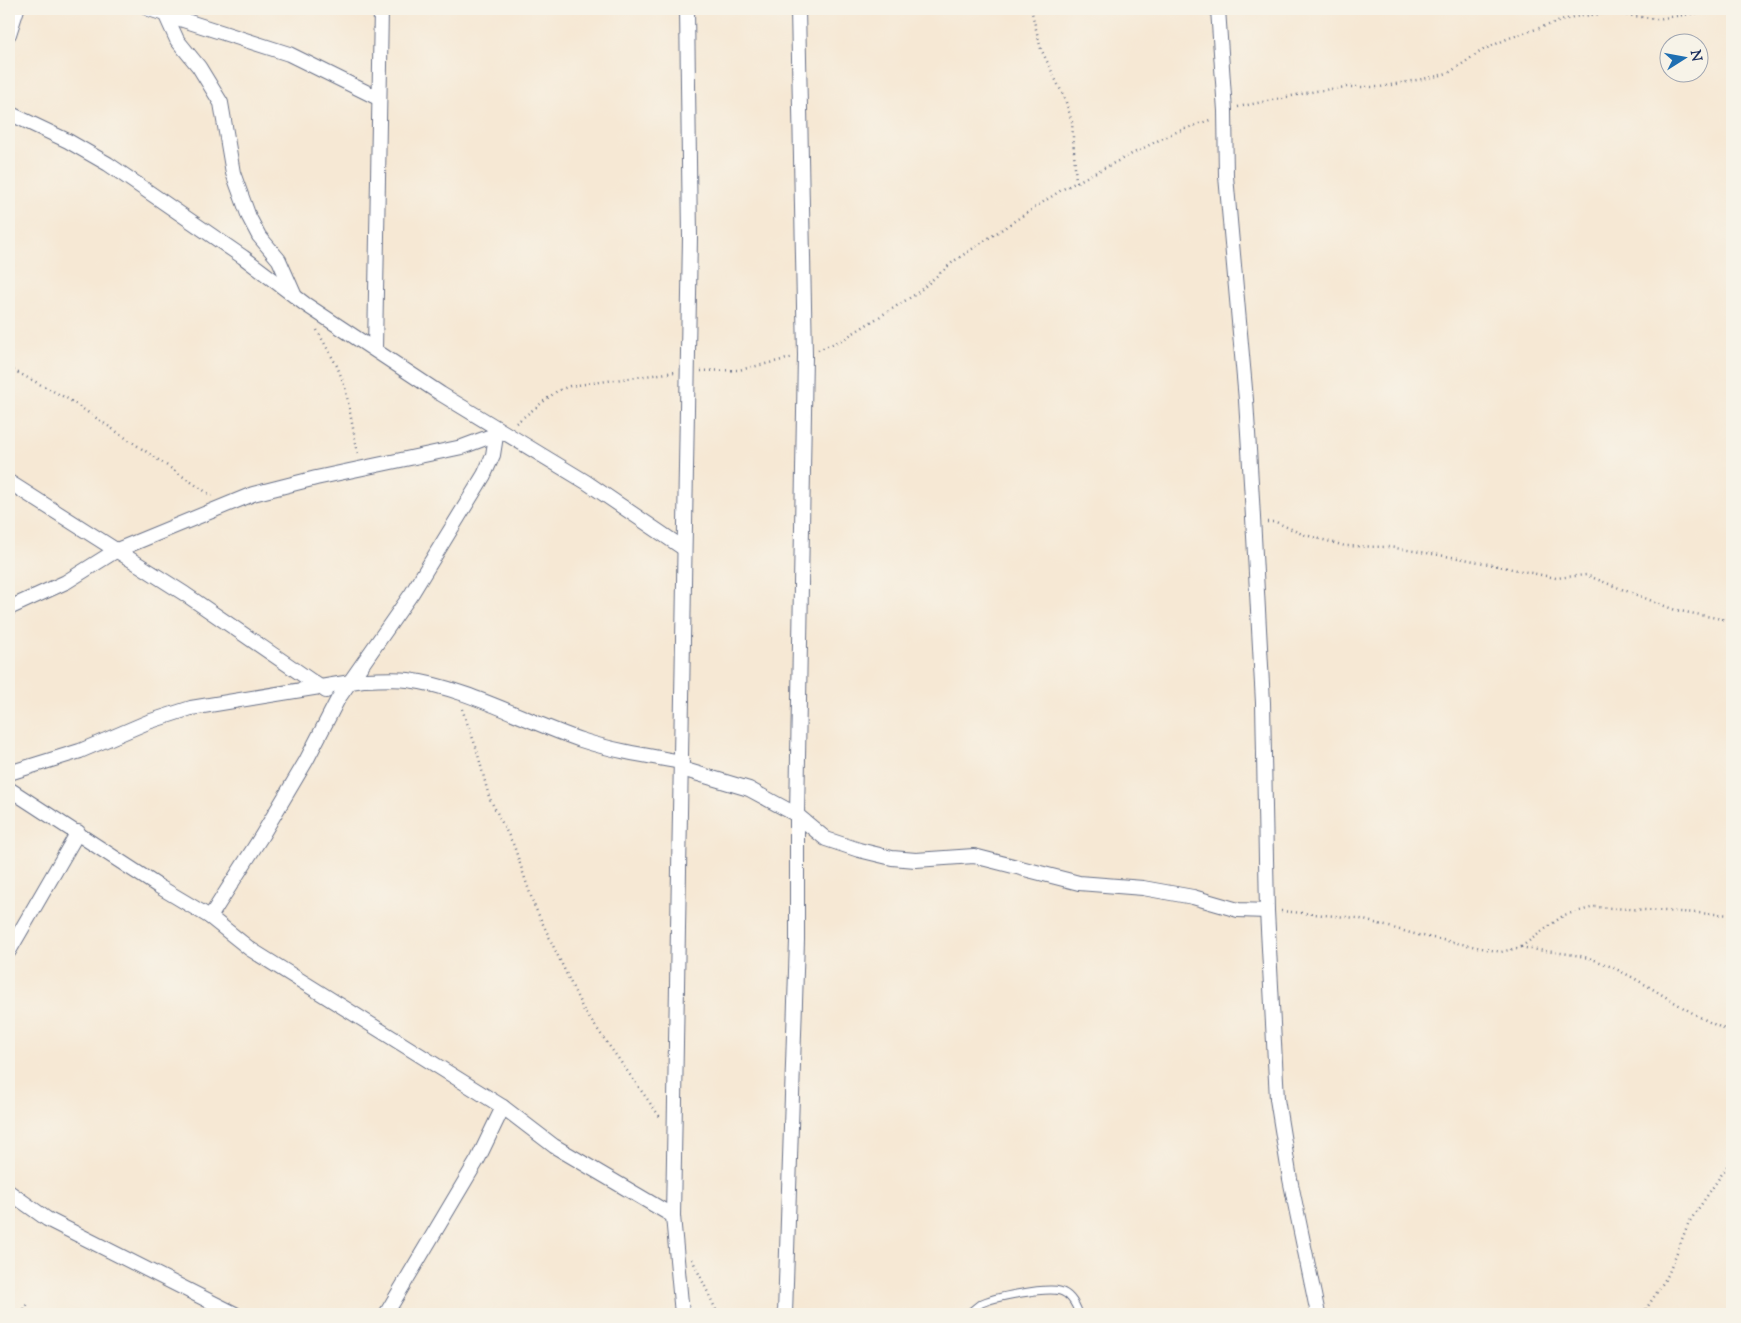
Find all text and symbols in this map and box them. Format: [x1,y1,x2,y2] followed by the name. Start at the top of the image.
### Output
[1658,32,1708,82] north arrow
[1684,49,1706,63] text: N

